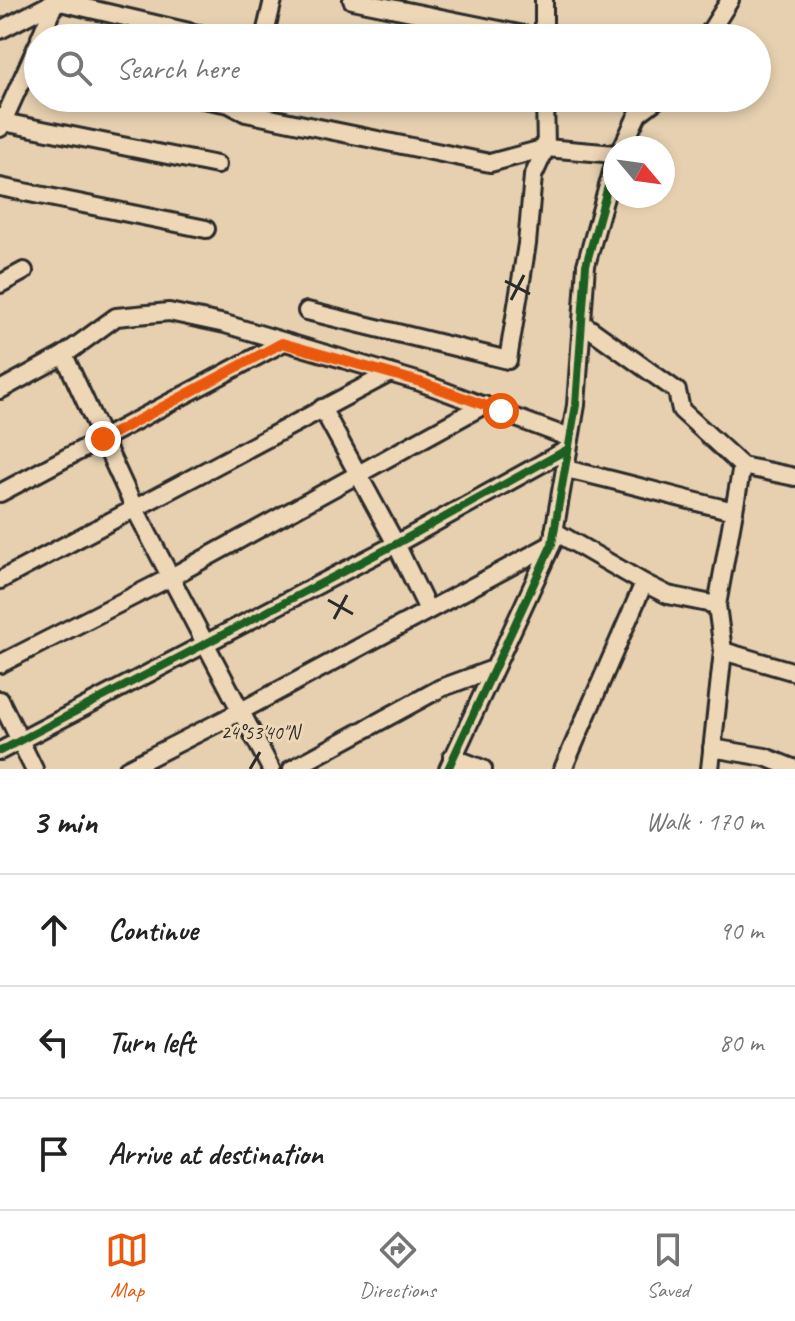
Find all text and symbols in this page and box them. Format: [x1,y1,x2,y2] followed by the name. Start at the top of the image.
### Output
[24,24,771,112] search box
[52,46,96,90] icon: search
[116,49,238,87] text: Search here
[603,136,675,208] north arrow
[483,393,519,429] route start
[85,421,121,457] route end
[221,720,302,745] text: 24°53'40"N
[32,800,97,843] text: 3 min
[646,805,763,838] text: Walk · 170 m
[32,908,76,952] icon: ahead
[108,911,198,949] text: Continue
[719,914,763,947] text: 90 m
[32,1020,76,1064] icon: left
[108,1023,195,1061] text: Turn left
[719,1026,763,1059] text: 80 m
[32,1132,76,1176] icon: arrive
[108,1135,323,1173] text: Arrive at destination
[105,1228,149,1304] tab: Map
[359,1228,436,1304] tab: Directions
[646,1228,690,1304] tab: Saved

